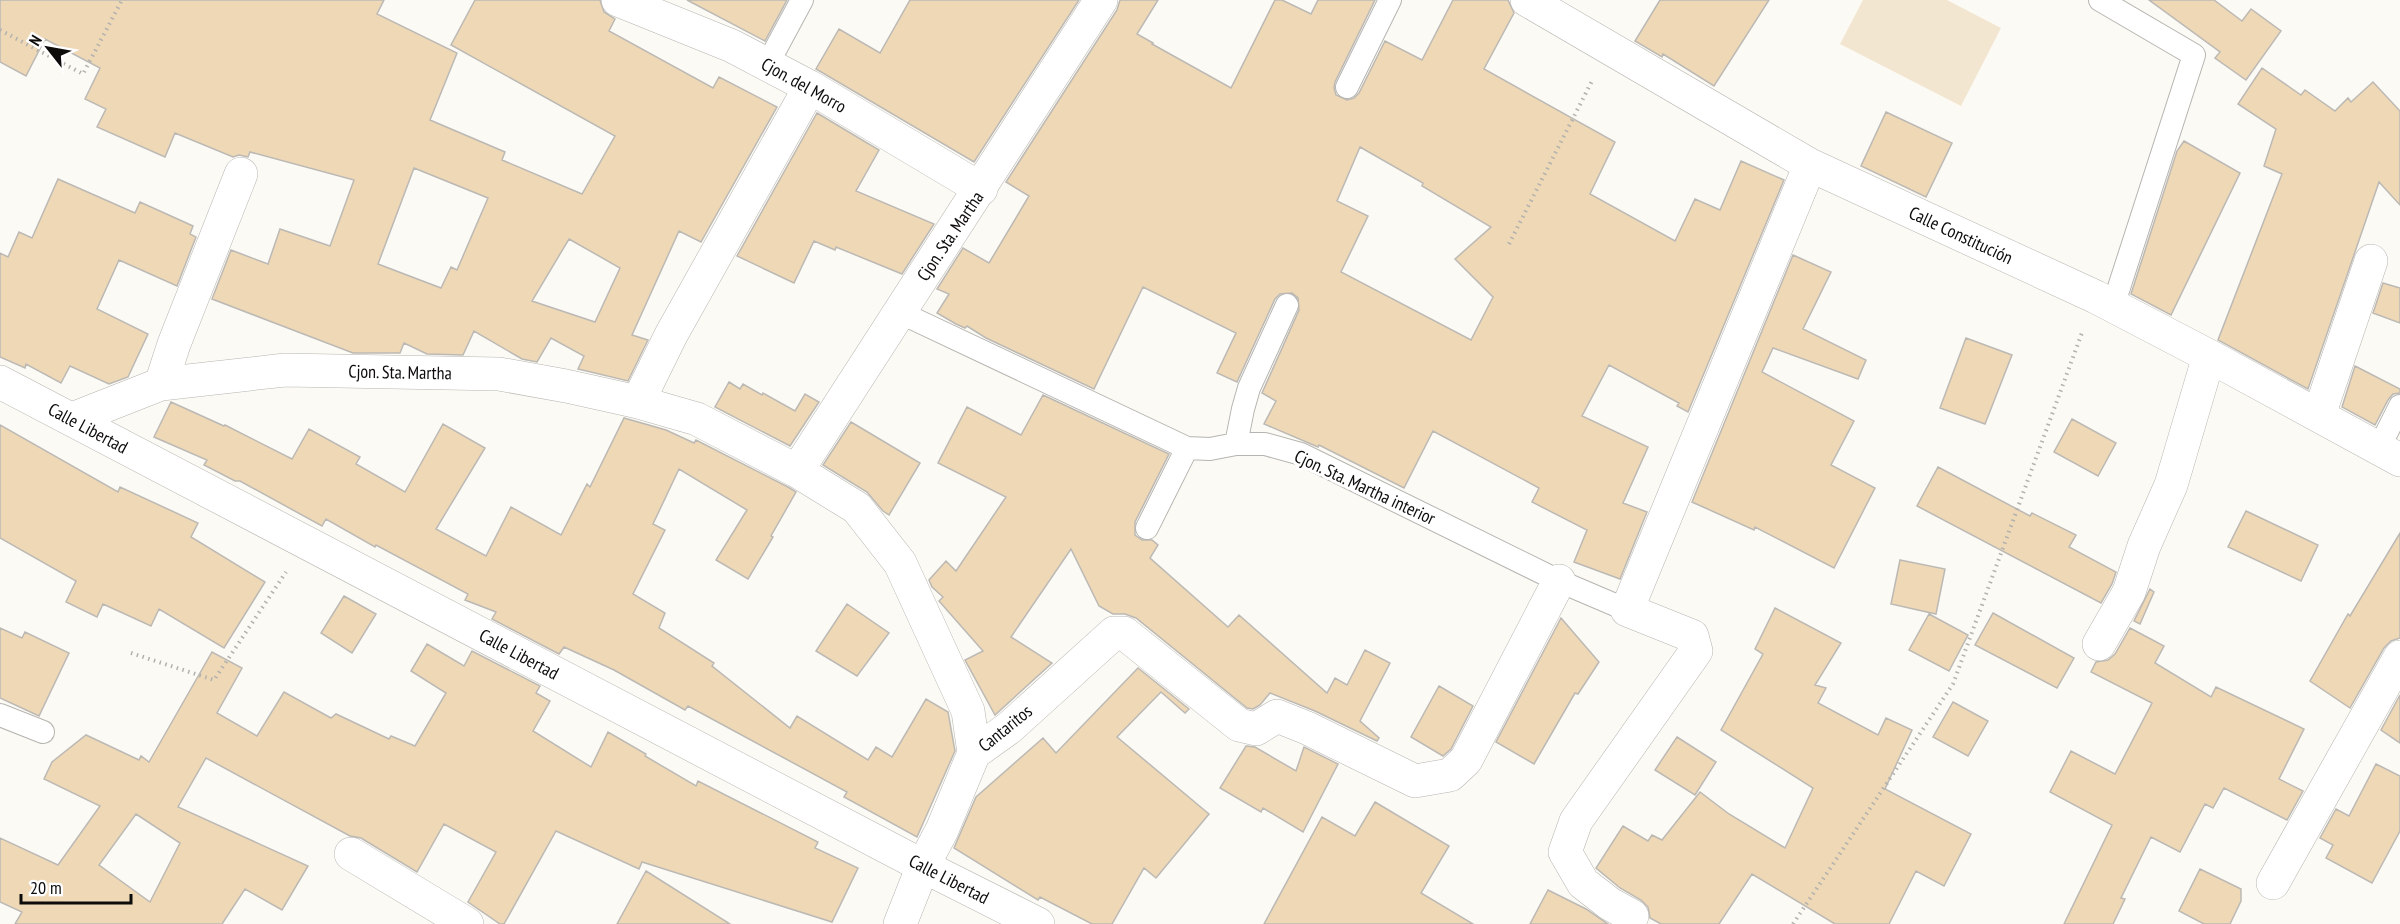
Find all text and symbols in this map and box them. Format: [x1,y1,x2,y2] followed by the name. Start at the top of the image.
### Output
[18,18,78,78] north arrow
[24,31,46,49] text: N
[757,52,851,118] street label: Cjon. del Morro
[912,187,988,285] street label: Cjon. Sta. Martha
[1905,201,2017,269] street label: Calle Constitución
[348,360,452,384] street label: Cjon. Sta. Martha
[44,397,132,459] street label: Calle Libertad
[1291,444,1439,530] street label: Cjon. Sta. Martha interior
[475,623,563,685] street label: Calle Libertad
[973,699,1037,757] street label: Cantaritos
[905,849,993,909] street label: Calle Libertad
[21,867,130,905] scale bar
[30,876,62,899] text: 20 m

